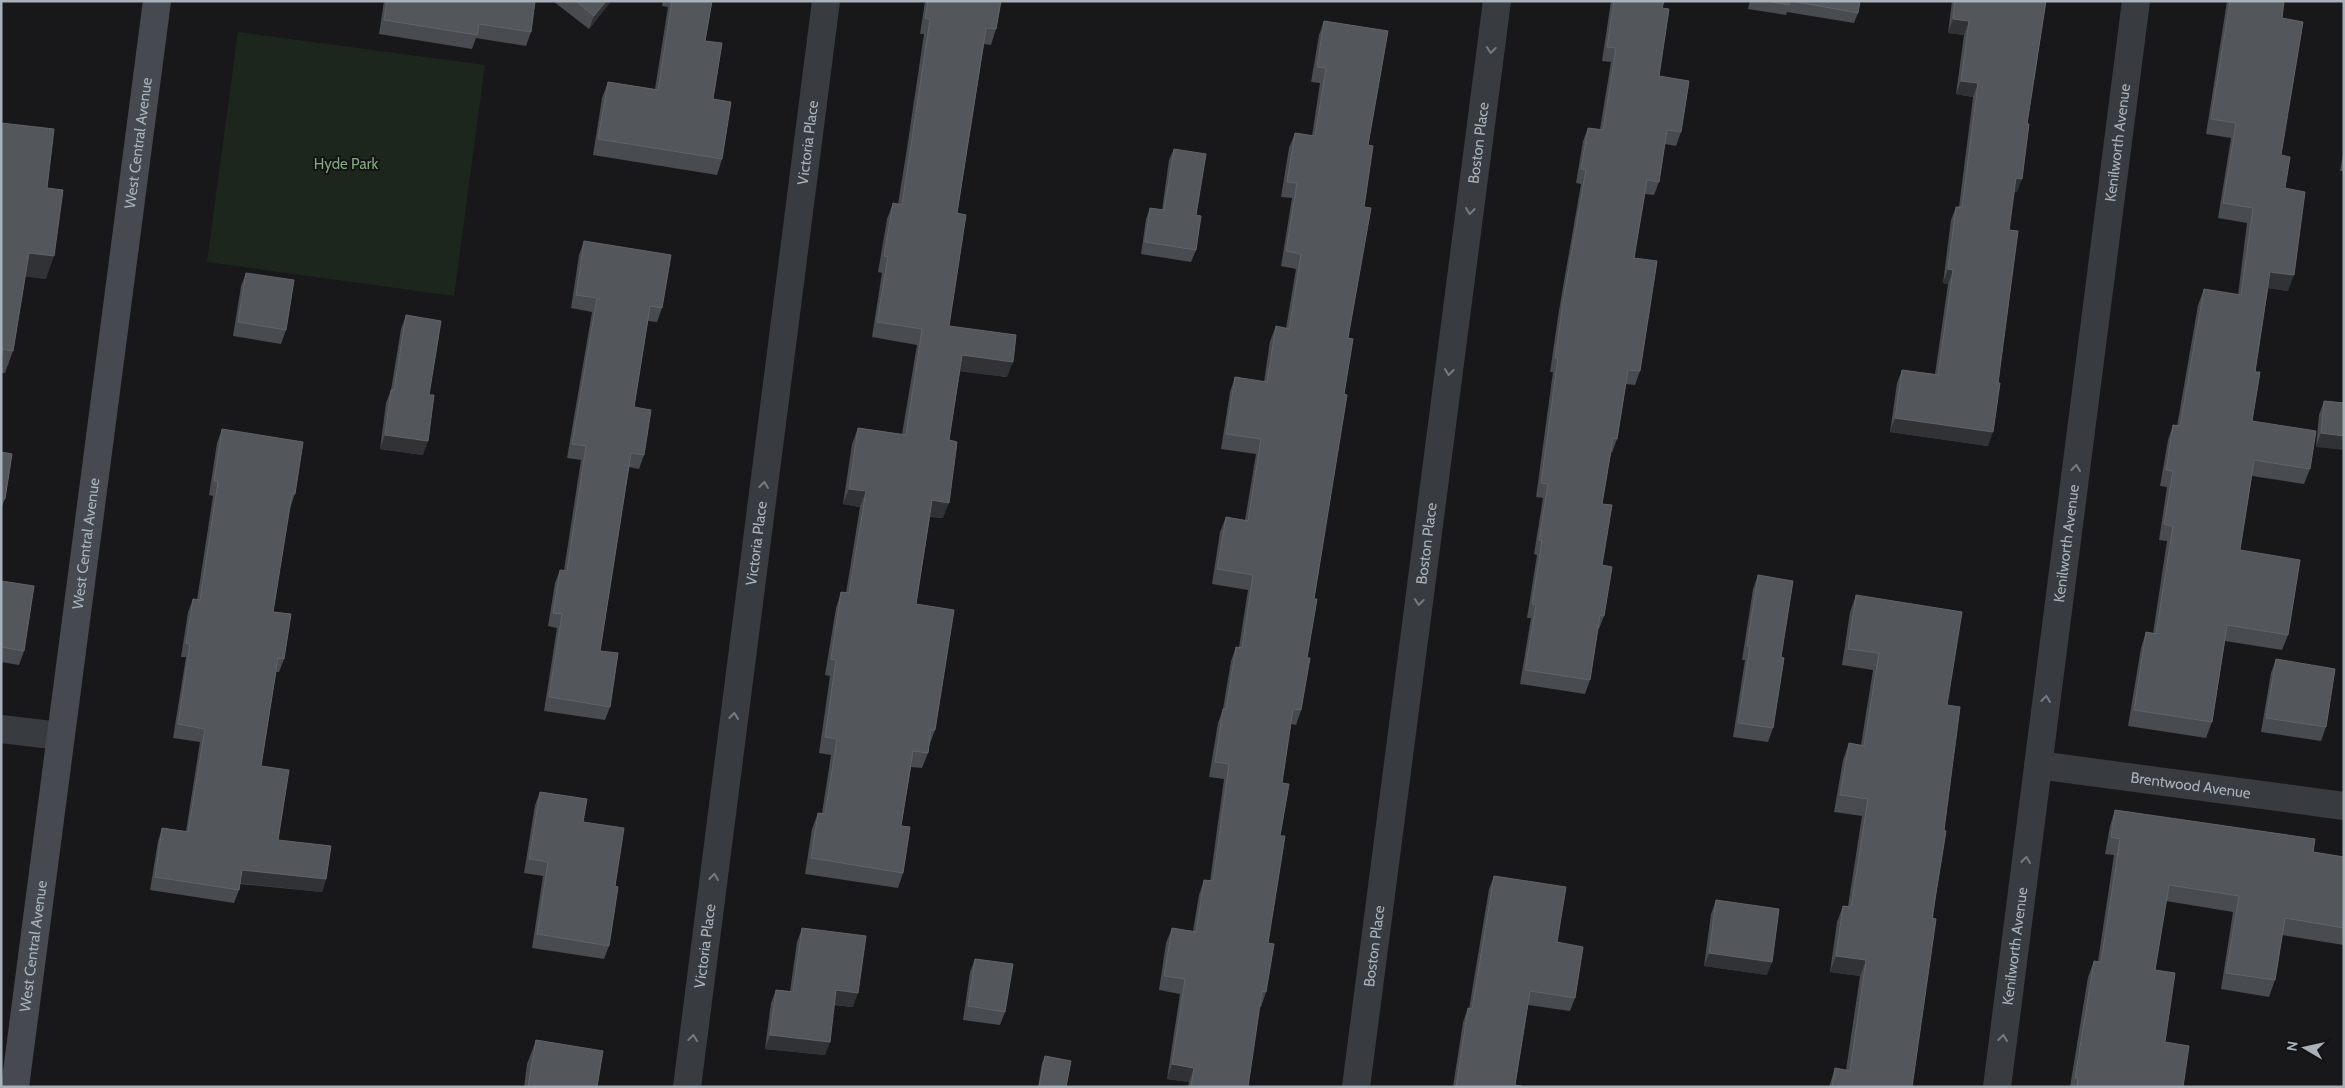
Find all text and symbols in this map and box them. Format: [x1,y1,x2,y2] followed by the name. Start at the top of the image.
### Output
[1486,46,1497,54] one-way arrow
[121,76,156,210] street label: West Central Avenue
[2101,82,2134,203] street label: Kenilworth Avenue
[794,99,822,186] street label: Victoria Place
[1464,101,1493,185] street label: Boston Place
[314,155,378,173] park label: Hyde Park
[1465,207,1476,215] one-way arrow
[1444,368,1455,376] one-way arrow
[2070,464,2081,472] one-way arrow
[69,477,104,610] street label: West Central Avenue
[758,481,769,489] one-way arrow
[2050,483,2083,603] street label: Kenilworth Avenue
[742,500,771,587] street label: Victoria Place
[1412,501,1441,585] street label: Boston Place
[1414,599,1425,607] one-way arrow
[2040,694,2051,702] one-way arrow
[729,712,739,720] one-way arrow
[2129,768,2252,802] street label: Brentwood Avenue
[2020,855,2031,863] one-way arrow
[708,873,719,881] one-way arrow
[16,879,51,1013] street label: West Central Avenue
[1999,886,2032,1006] street label: Kenilworth Avenue
[691,902,719,990] street label: Victoria Place
[1360,904,1389,988] street label: Boston Place
[2280,1023,2330,1073] north arrow
[687,1034,698,1042] one-way arrow
[1997,1034,2008,1042] one-way arrow
[2282,1040,2302,1052] text: N

